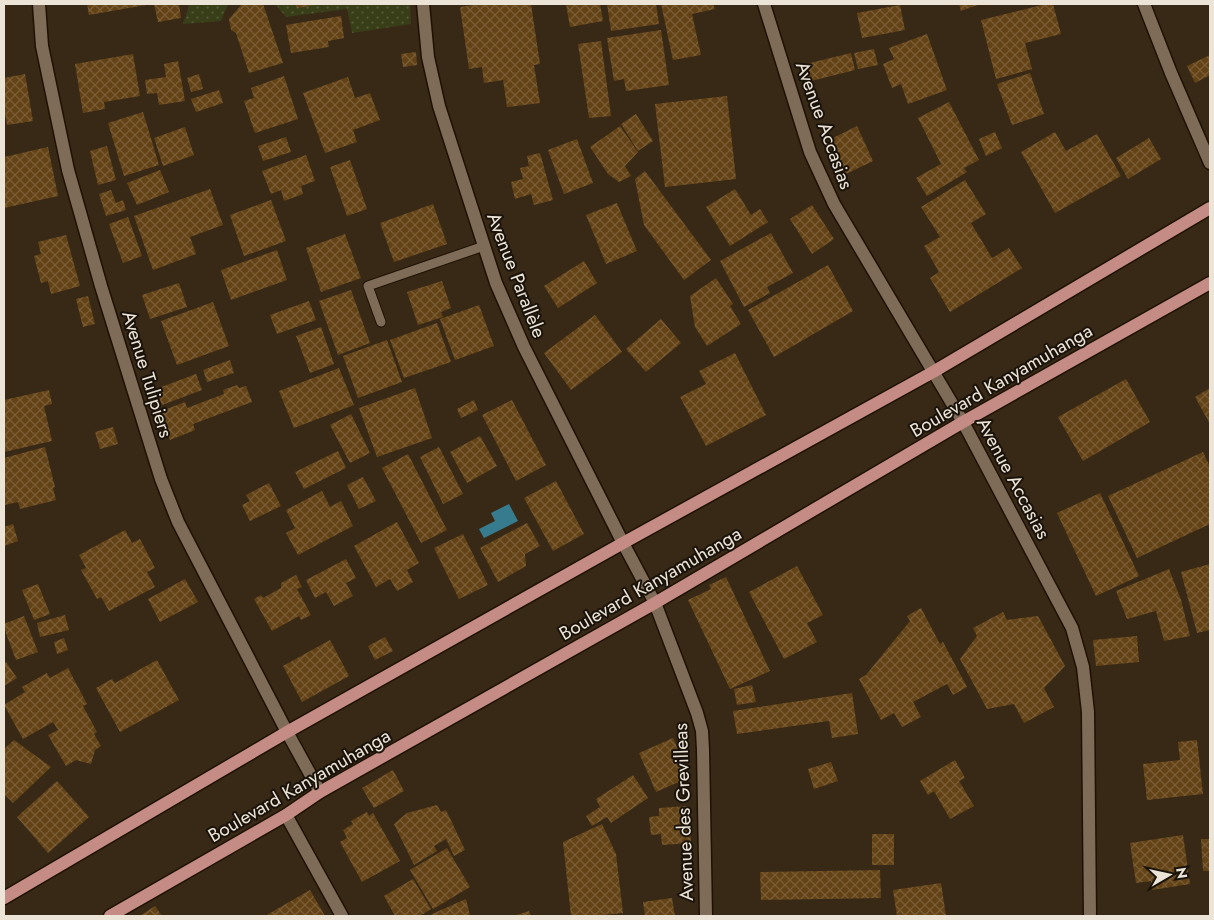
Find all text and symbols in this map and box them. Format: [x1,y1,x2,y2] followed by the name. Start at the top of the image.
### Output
[789,58,860,193] street label: Avenue Accasias
[480,209,553,342] street label: Avenue Parallèle
[115,307,180,441] street label: Avenue Tulipiers
[905,317,1097,444] street label: Boulevard Kanyamuhanga
[970,413,1057,544] street label: Avenue Accasias
[554,520,746,647] street label: Boulevard Kanyamuhanga
[203,722,395,849] street label: Boulevard Kanyamuhanga
[667,722,700,901] street label: Avenue des Grevilleas
[1144,850,1194,900] north arrow
[1171,866,1193,880] text: N

